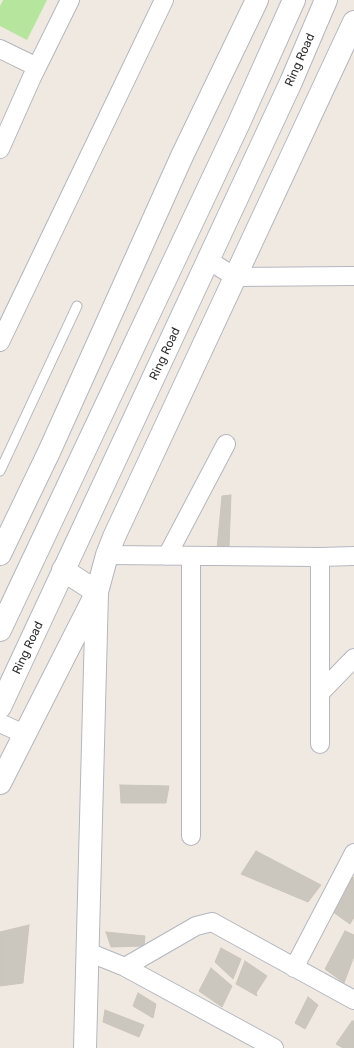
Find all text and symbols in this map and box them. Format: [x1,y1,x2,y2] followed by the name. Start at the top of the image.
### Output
[282,31,318,89] street label: Ring Road
[147,325,183,383] street label: Ring Road
[10,619,46,677] street label: Ring Road

